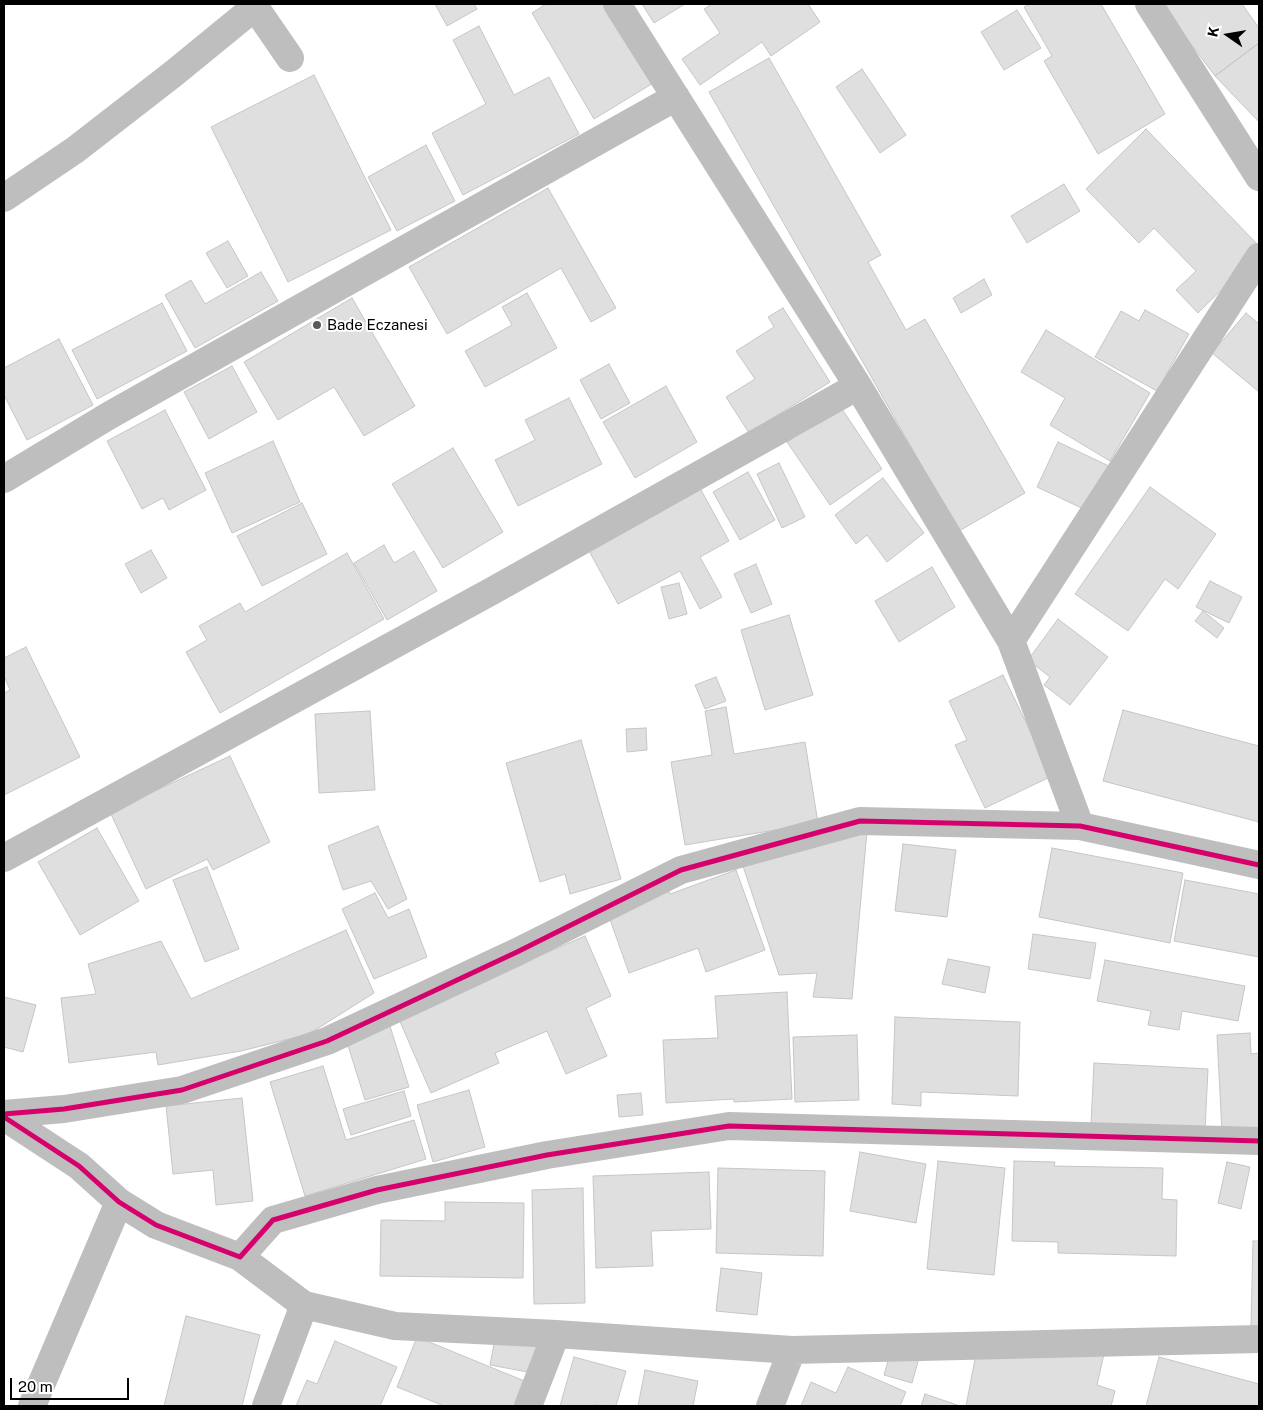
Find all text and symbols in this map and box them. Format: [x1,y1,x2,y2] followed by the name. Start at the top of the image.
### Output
[1203,10,1253,60] north arrow
[1204,25,1222,38] text: K
[327,316,428,334] place label: Bade Eczanesi
[311,319,323,331] marker: Bade Eczanesi
[12,1368,131,1400] scale bar
[18,1378,53,1395] text: 20 m

